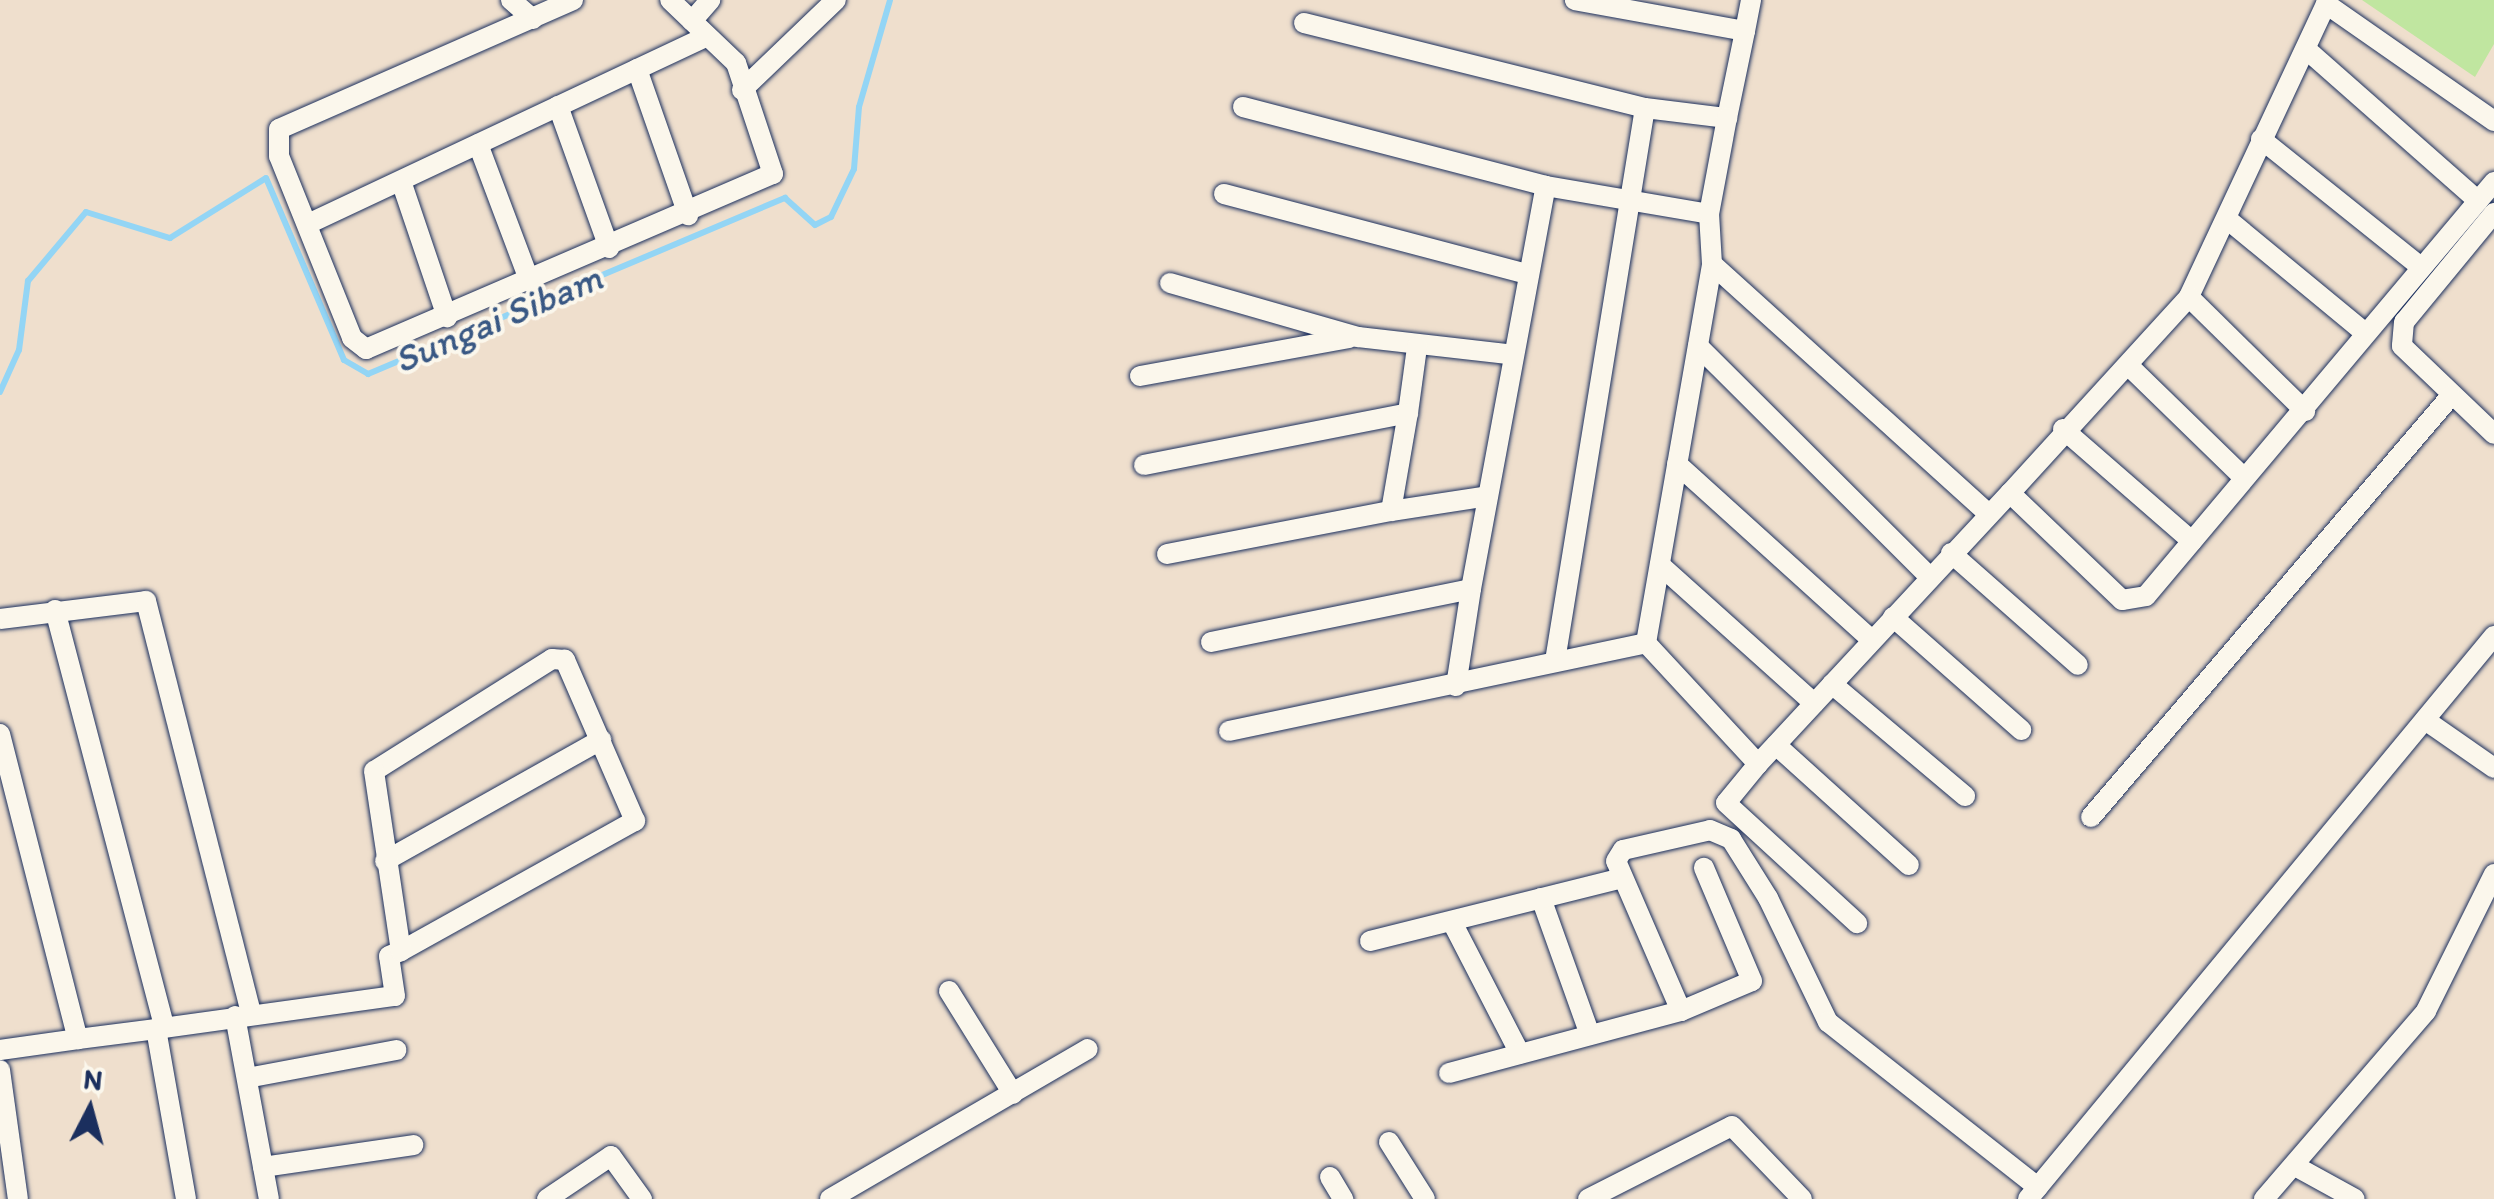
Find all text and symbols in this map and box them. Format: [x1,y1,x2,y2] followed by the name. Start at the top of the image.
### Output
[388,255,608,383] water label: Sungai Sibam
[40,1059,140,1159] north arrow
[82,1061,104,1097] text: N

